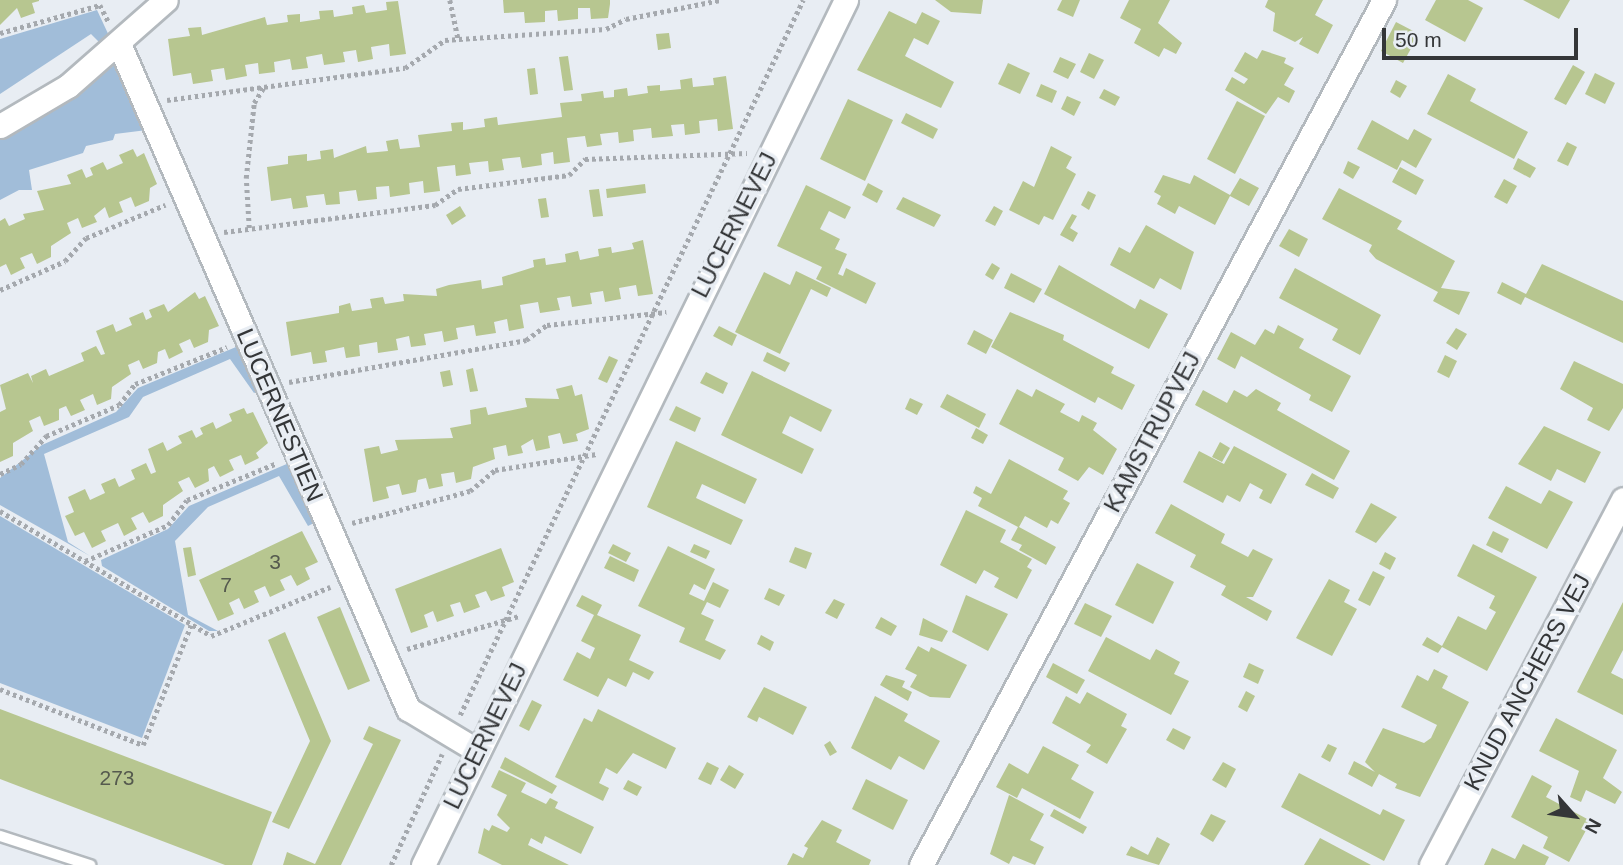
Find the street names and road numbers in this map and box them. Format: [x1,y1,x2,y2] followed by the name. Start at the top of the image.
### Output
[685,148,783,302] street label: LUCERNEVEJ
[231,324,329,506] street label: LUCERNESTIEN
[1098,347,1206,517] street label: KAMSTRUPVEJ
[1457,568,1597,796] street label: KNUD ANCHERS VEJ
[437,658,533,814] street label: LUCERNEVEJ

